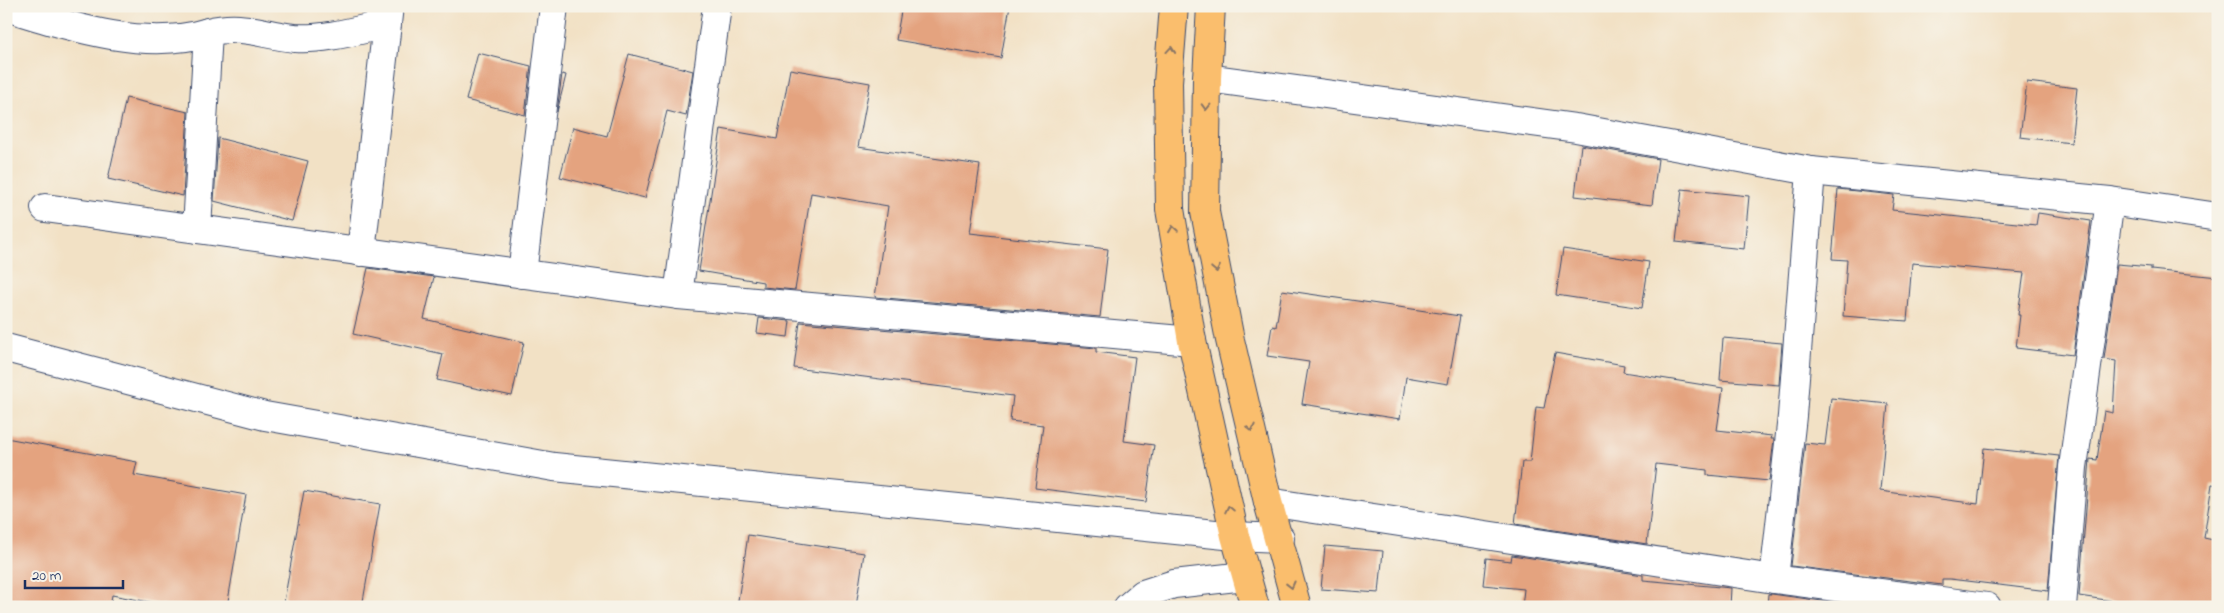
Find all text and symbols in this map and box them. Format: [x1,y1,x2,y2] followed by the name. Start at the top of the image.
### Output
[1165,46,1176,54] one-way arrow
[1201,104,1211,112] one-way arrow
[1169,225,1179,234] one-way arrow
[1210,264,1221,273] one-way arrow
[1245,423,1256,432] one-way arrow
[1224,504,1235,513] one-way arrow
[25,558,122,590] scale bar
[32,565,62,587] text: 20 m
[1285,580,1296,589] one-way arrow

